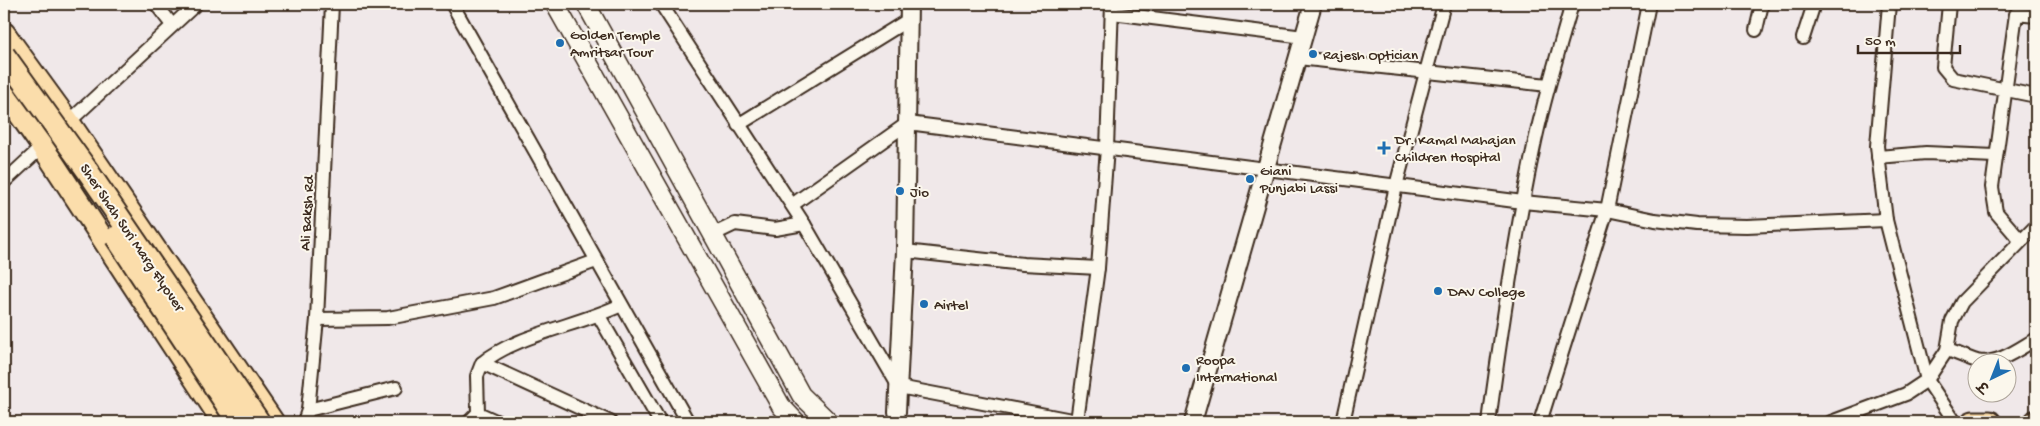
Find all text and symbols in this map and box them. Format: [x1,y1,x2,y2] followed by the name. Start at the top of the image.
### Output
[1858,22,1960,54] scale bar
[570,27,661,62] place label: Golden Temple Amritsar Tour
[1865,33,1896,51] text: 50 m
[554,37,566,49] marker: Golden Temple Amritsar Tour
[1323,47,1418,65] place label: Rajesh Optician
[1307,48,1319,60] marker: Rajesh Optician
[1394,132,1516,167] place label: Dr. Kamal Mahajan Children Hospital
[1377,141,1391,155] marker: Dr. Kamal Mahajan Children Hospital
[75,161,189,317] street label: Sher Shah Suri Marg Flyover
[1259,163,1338,198] place label: Giani Punjabi Lassi
[1244,173,1256,185] marker: Giani Punjabi Lassi
[297,174,319,251] street label: Ali Baksh Rd
[910,184,929,202] place label: Jio
[894,185,906,197] marker: Jio
[1447,284,1525,302] place label: DAV College
[1432,285,1444,297] marker: DAV College
[934,297,969,315] place label: Airtel
[918,298,930,310] marker: Airtel
[1196,352,1277,387] place label: Roopa International
[1968,354,2018,404] north arrow
[1180,362,1192,374] marker: Roopa International
[1974,375,1996,396] text: उ

